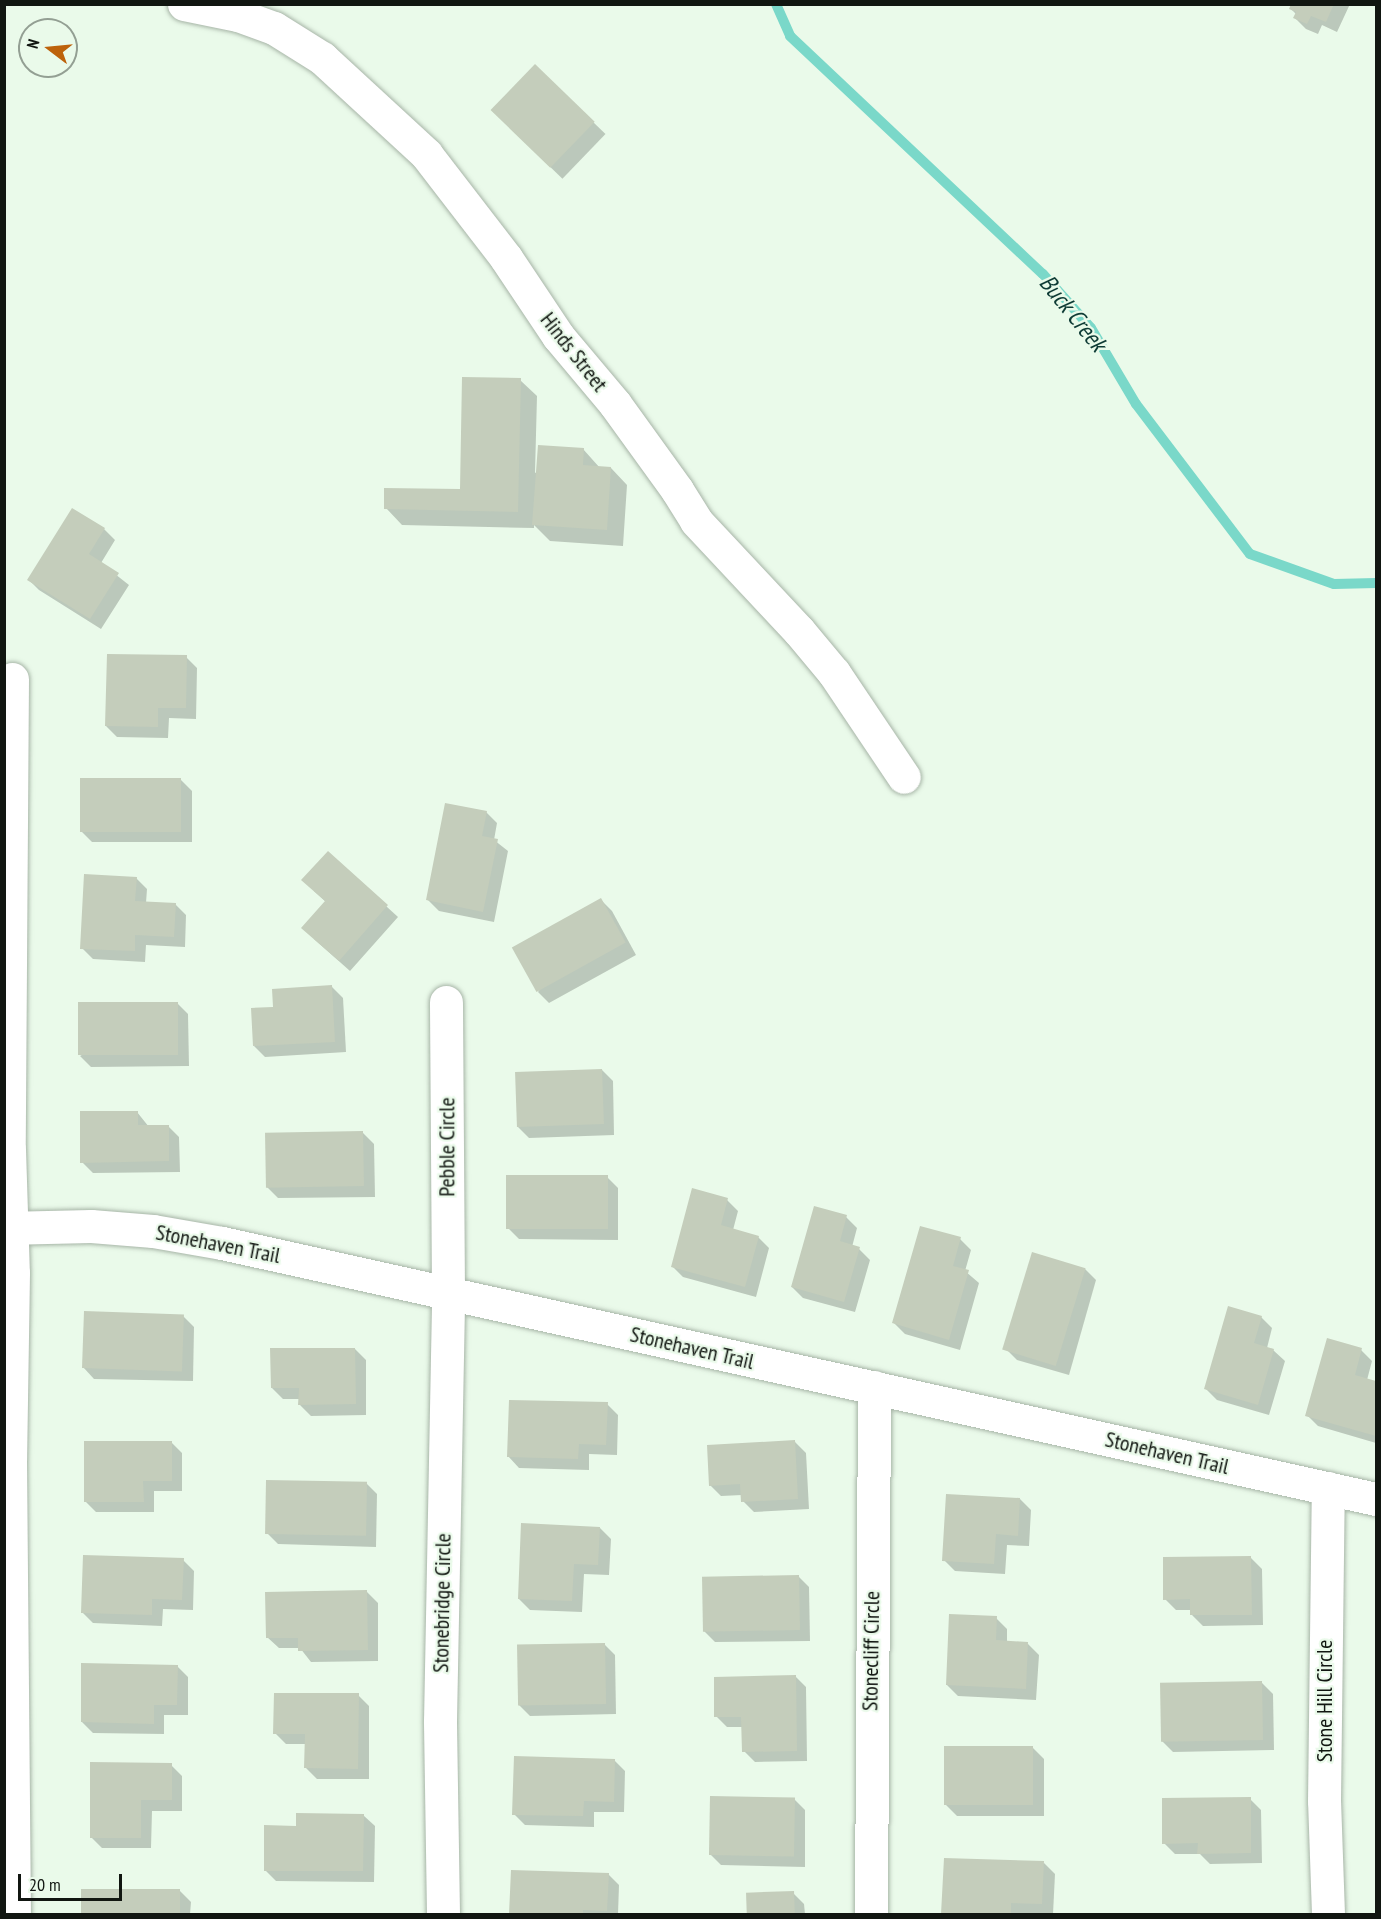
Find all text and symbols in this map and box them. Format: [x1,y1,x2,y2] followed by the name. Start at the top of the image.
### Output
[18,18,78,78] north arrow
[22,37,43,51] text: N
[1033,269,1113,357] water label: Buck Creek
[535,307,613,397] street label: Hinds Street
[434,1097,460,1197] street label: Pebble Circle
[153,1219,283,1269] street label: Stonehaven Trail
[627,1321,757,1375] street label: Stonehaven Trail
[1102,1426,1232,1480] street label: Stonehaven Trail
[428,1533,456,1673] street label: Stonebridge Circle
[857,1591,885,1711] street label: Stonecliff Circle
[1312,1640,1338,1762] street label: Stone Hill Circle
[21,1862,124,1900] scale bar
[29,1873,61,1896] text: 20 m

